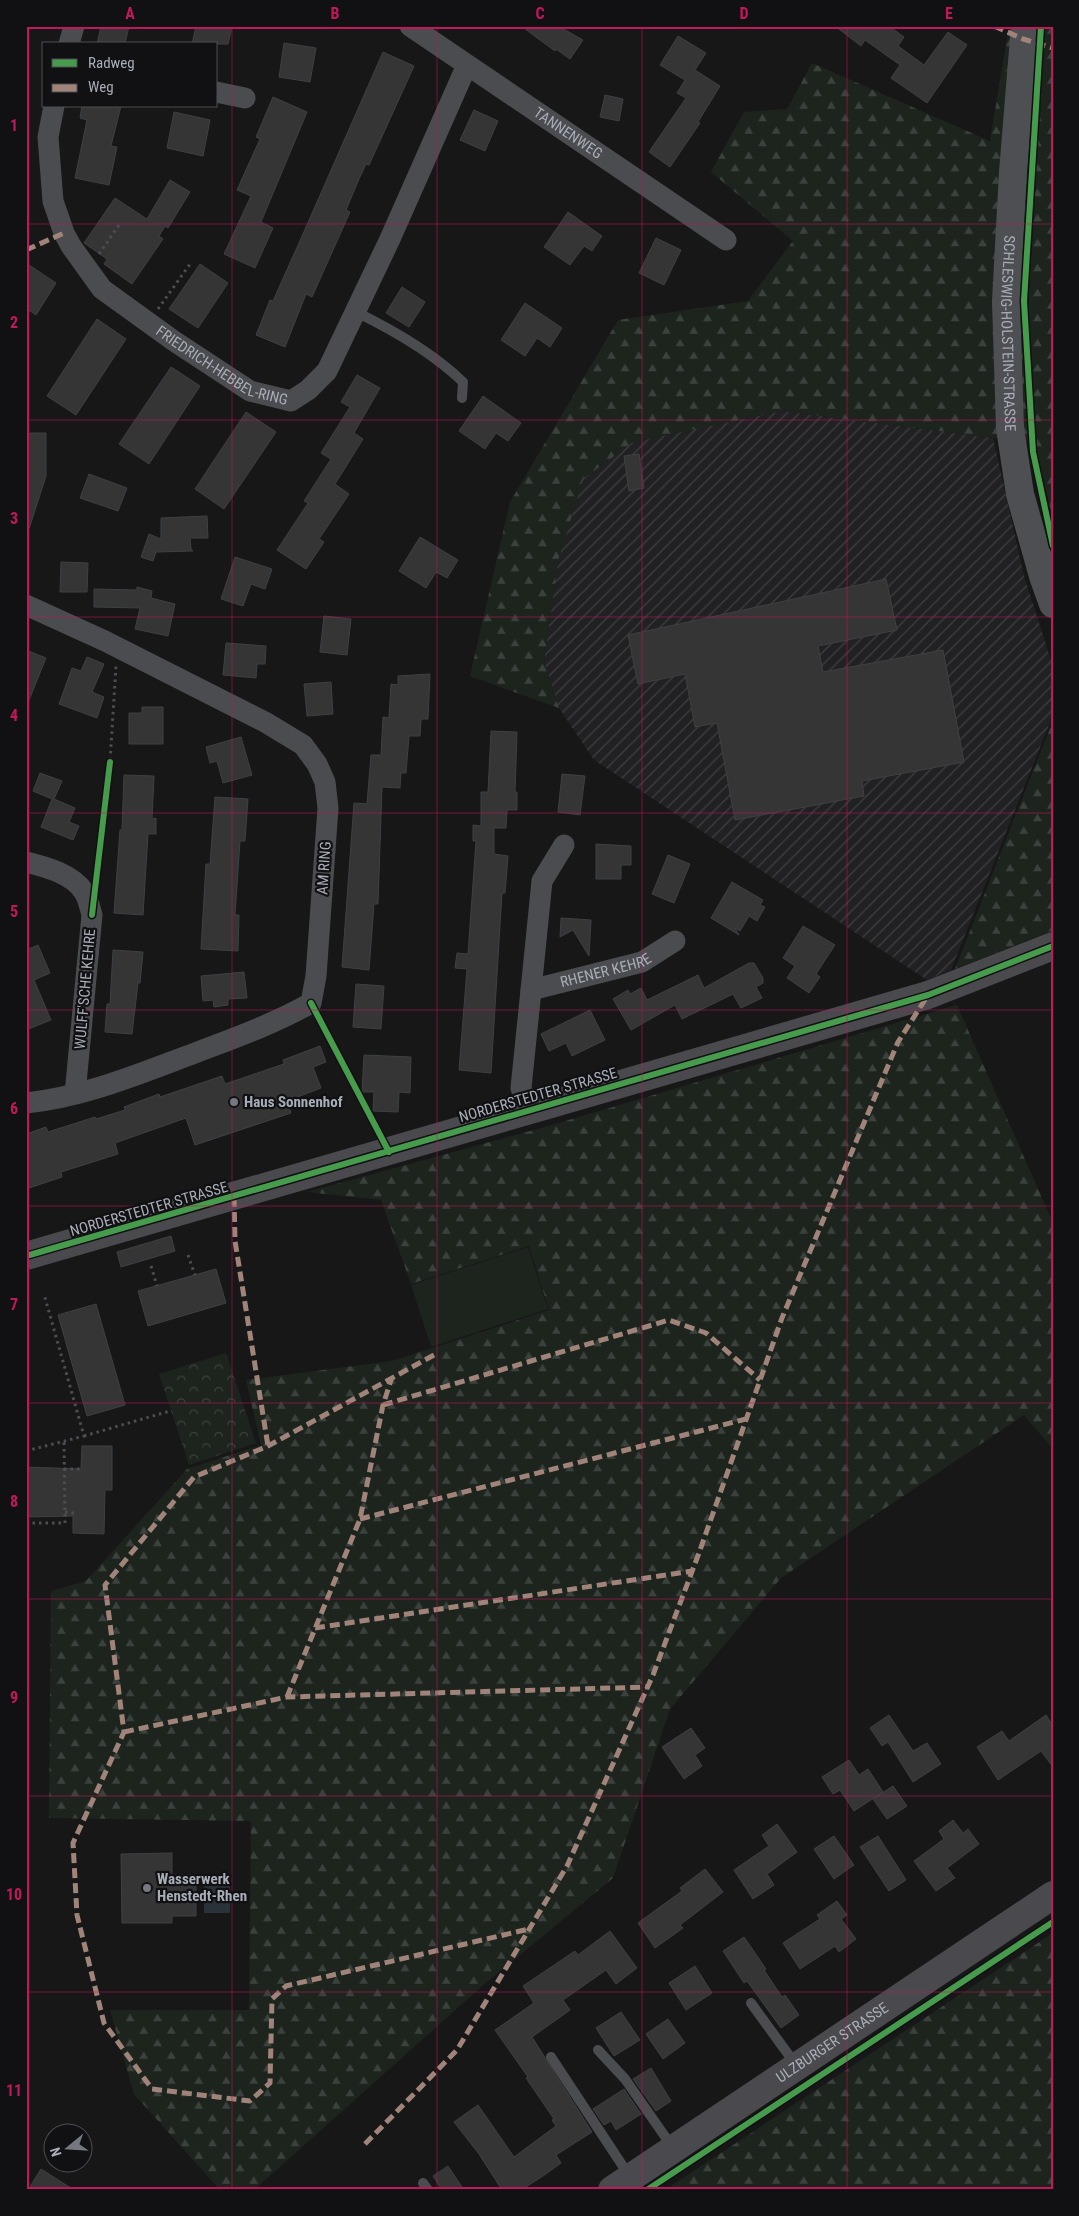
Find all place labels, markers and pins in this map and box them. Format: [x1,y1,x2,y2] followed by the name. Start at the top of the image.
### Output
[244,1093,343,1111] place label: Haus Sonnenhof
[228,1096,240,1108] marker: Haus Sonnenhof
[157,1870,247,1905] place label: Wasserwerk Henstedt-Rhen
[141,1882,153,1894] marker: Wasserwerk Henstedt-Rhen

